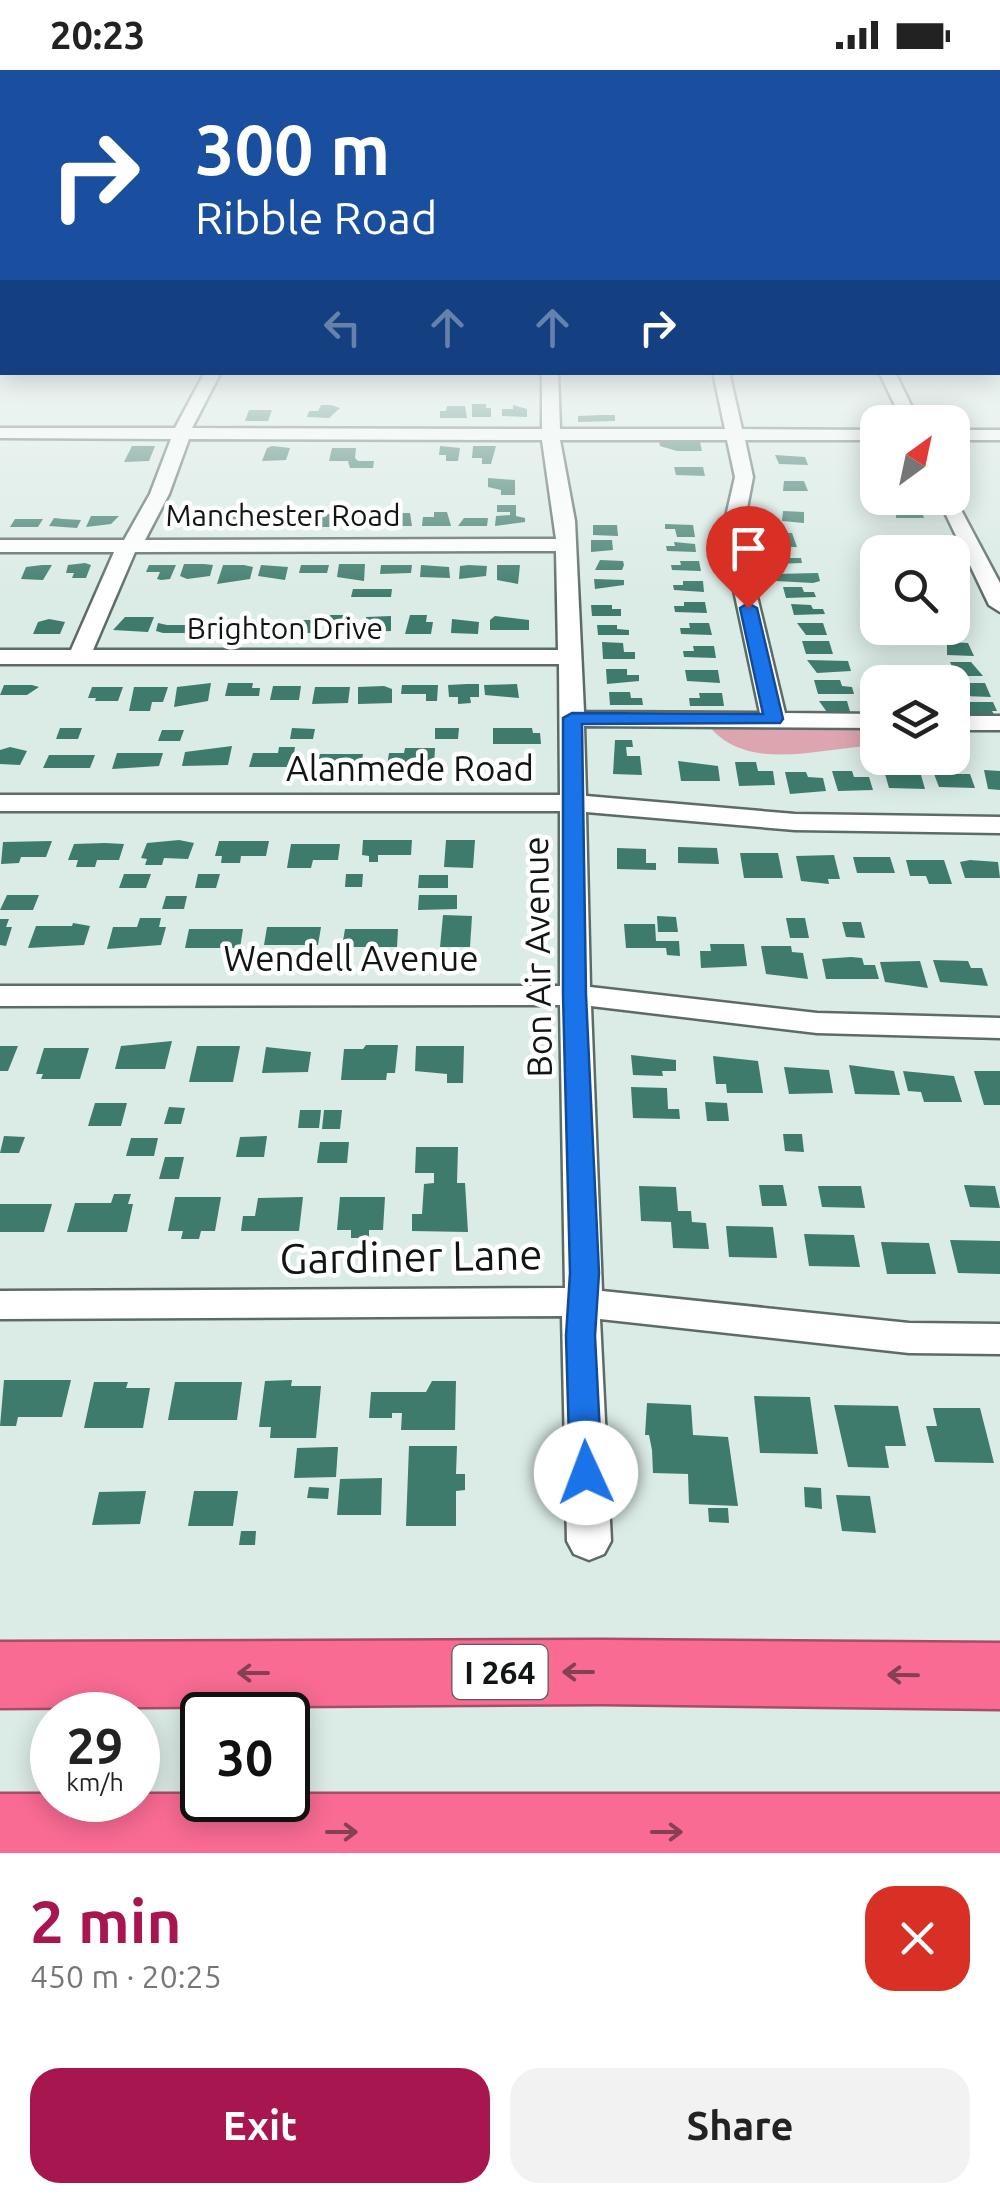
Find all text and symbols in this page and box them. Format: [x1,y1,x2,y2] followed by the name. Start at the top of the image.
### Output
[50,14,145,56] text: 20:23
[30,110,160,240] icon: right
[195,110,390,188] text: 300 m
[195,192,437,243] text: Ribble Road
[315,300,370,355] icon: left
[420,300,475,355] icon: ahead
[525,300,580,355] icon: ahead
[630,300,685,355] icon: right
[860,405,970,515] north arrow
[860,405,970,775] map controls
[166,498,400,532] street label: Manchester Road
[706,506,791,609] pin
[721,521,776,576] icon: arrive
[860,535,970,645] button: search
[187,611,383,645] street label: Brighton Drive
[860,665,970,775] button: layers
[286,748,534,788] street label: Alanmede Road
[515,836,559,1078] street label: Bon Air Avenue
[223,938,479,978] street label: Wendell Avenue
[279,1230,543,1282] street label: Gardiner Lane
[534,1421,638,1525] position arrow
[452,1645,548,1699] road number: I 264
[562,1662,594,1682] one-way arrow
[237,1664,270,1682] one-way arrow
[887,1666,920,1684] one-way arrow
[180,1692,310,1822] speed limit sign: 30
[67,1717,123,1773] text: 29
[66,1768,124,1796] text: km/h
[326,1822,358,1842] one-way arrow
[650,1822,683,1842] one-way arrow
[865,1886,970,1991] button: close
[30,1887,182,1954] text: 2 min
[30,1958,222,1994] text: 450 m · 20:25
[30,2068,490,2183] button: Exit
[510,2068,970,2183] button: Share

